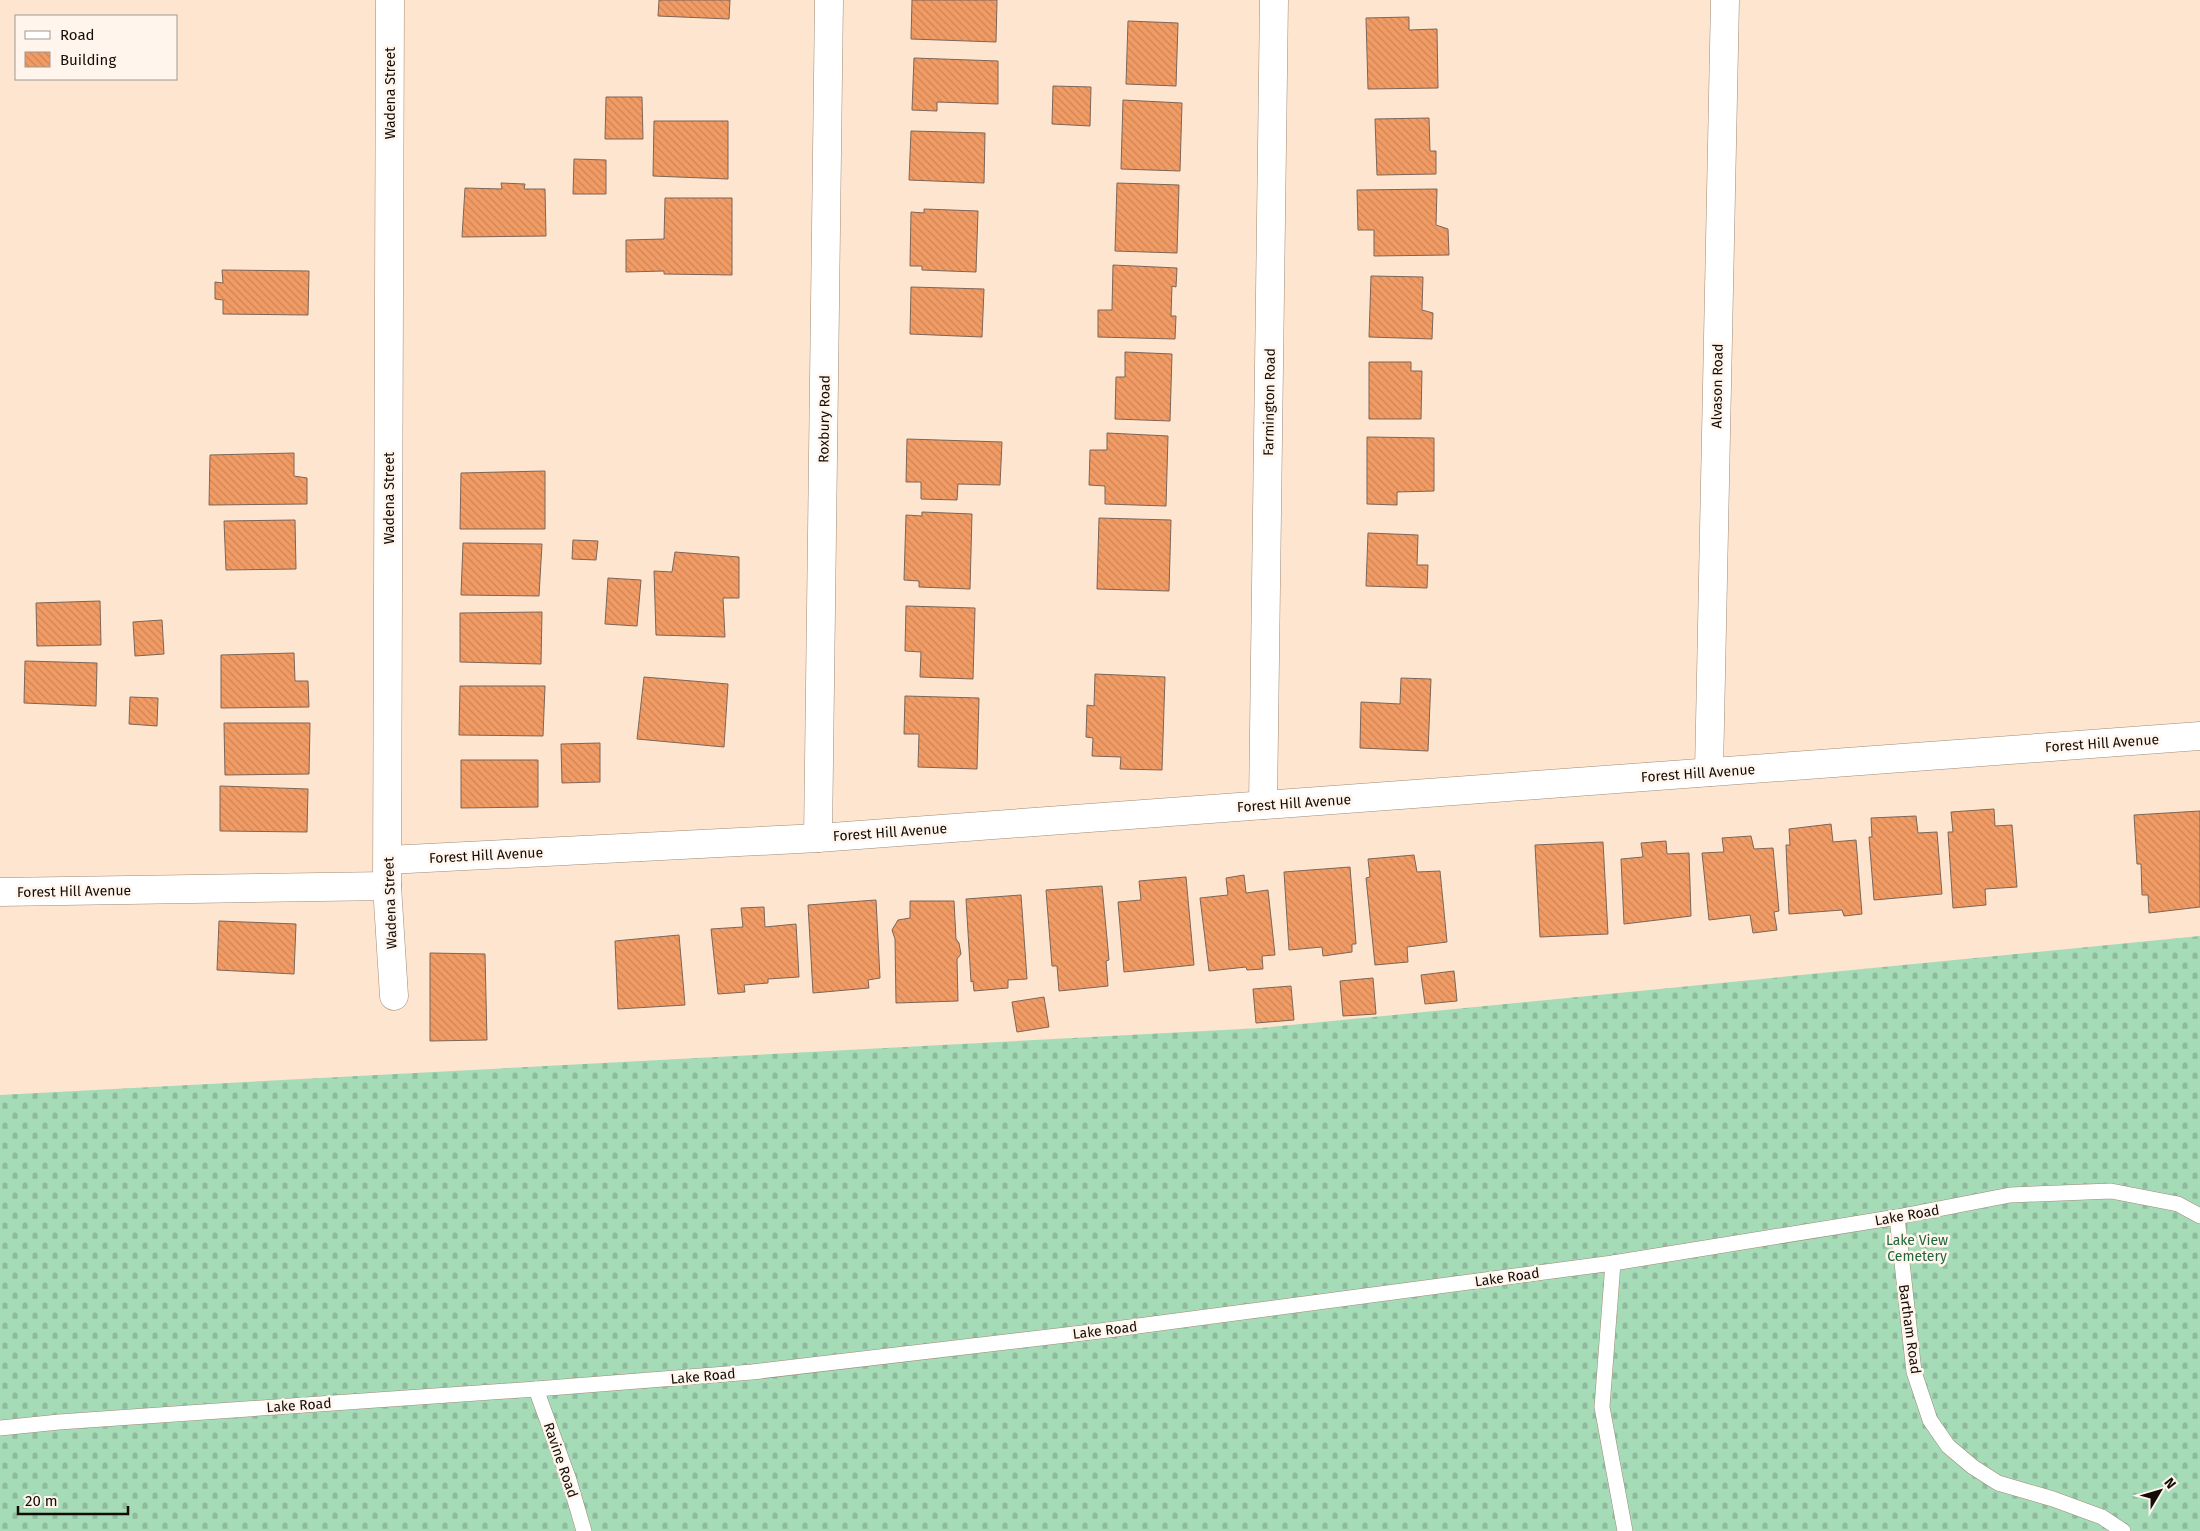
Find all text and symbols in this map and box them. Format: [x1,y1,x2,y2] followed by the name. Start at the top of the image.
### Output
[15,15,178,80] legend
[60,26,95,44] text: Road
[382,46,399,139] street label: Wadena Street
[60,51,116,69] text: Building
[1708,343,1727,429] street label: Alvason Road
[1260,348,1279,456] street label: Farmington Road
[815,375,834,463] street label: Roxbury Road
[381,451,398,544] street label: Wadena Street
[2044,731,2160,756] street label: Forest Hill Avenue
[1640,761,1756,786] street label: Forest Hill Avenue
[1236,791,1352,816] street label: Forest Hill Avenue
[832,820,948,845] street label: Forest Hill Avenue
[428,844,544,867] street label: Forest Hill Avenue
[380,856,401,949] street label: Wadena Street
[17,882,131,901] street label: Forest Hill Avenue
[1874,1201,1941,1230] street label: Lake Road
[1886,1232,1948,1265] park label: Lake View Cemetery
[1474,1265,1540,1290] street label: Lake Road
[1895,1283,1924,1375] street label: Bartham Road
[1072,1318,1138,1343] street label: Lake Road
[670,1365,736,1388] street label: Lake Road
[266,1395,332,1416] street label: Lake Road
[540,1420,581,1500] street label: Ravine Road
[2135,1466,2185,1516] north arrow
[2160,1474,2179,1492] text: N
[18,1484,128,1516] scale bar
[25,1492,58,1510] text: 20 m

